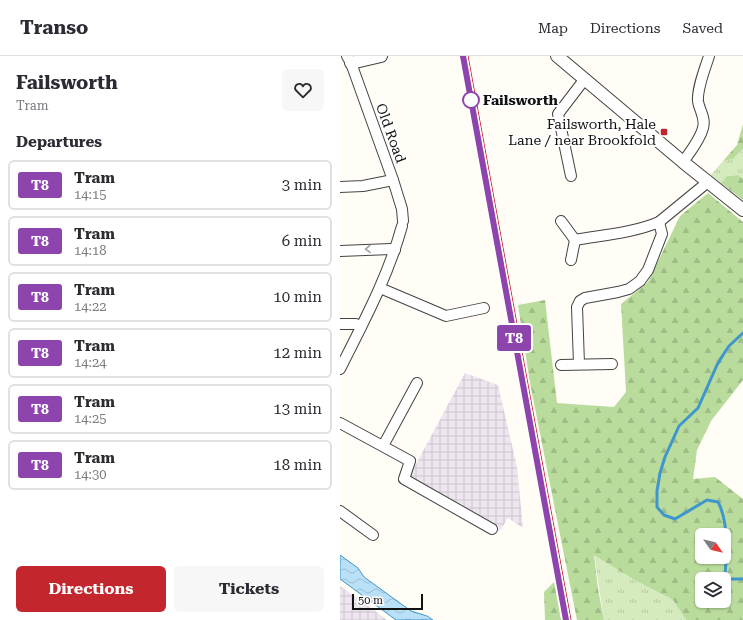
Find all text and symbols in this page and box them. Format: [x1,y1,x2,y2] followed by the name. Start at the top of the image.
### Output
[20,16,88,39] text: Transo
[538,20,568,36] text: Map
[590,20,660,36] text: Directions
[682,20,723,36] text: Saved
[282,69,324,111] button: heart
[16,71,118,94] text: Failsworth
[462,91,480,109] marker: Failsworth
[483,92,559,108] place label: Failsworth
[16,98,49,113] text: Tram
[373,101,409,165] street label: Old Road
[508,116,656,148] place label: Failsworth, Hale Lane / near Brookfold
[659,127,669,137] marker: Failsworth, Hale Lane / near Brookfold
[16,133,102,151] text: Departures
[74,169,115,187] text: Tram
[282,176,322,194] text: 3 min
[31,177,49,193] text: T8
[74,187,106,202] text: 14:15
[74,225,115,243] text: Tram
[282,232,322,250] text: 6 min
[31,233,49,249] text: T8
[74,243,106,258] text: 14:18
[365,245,371,253] one-way arrow
[74,281,115,299] text: Tram
[273,288,322,306] text: 10 min
[31,289,49,305] text: T8
[74,299,106,314] text: 14:22
[496,325,532,351] line badge: T8
[505,330,523,346] text: T8
[74,337,115,355] text: Tram
[273,344,322,362] text: 12 min
[31,345,49,361] text: T8
[74,355,106,370] text: 14:24
[74,393,115,411] text: Tram
[273,400,322,418] text: 13 min
[31,401,49,417] text: T8
[74,411,106,426] text: 14:25
[74,449,115,467] text: Tram
[273,456,322,474] text: 18 min
[31,457,49,473] text: T8
[74,467,106,482] text: 14:30
[695,528,731,564] north arrow
[695,528,731,608] map controls
[16,566,166,612] button: Directions
[174,566,324,612] button: Tickets
[695,572,731,608] button: layers
[352,592,423,611] scale bar
[358,594,383,607] text: 50 m

